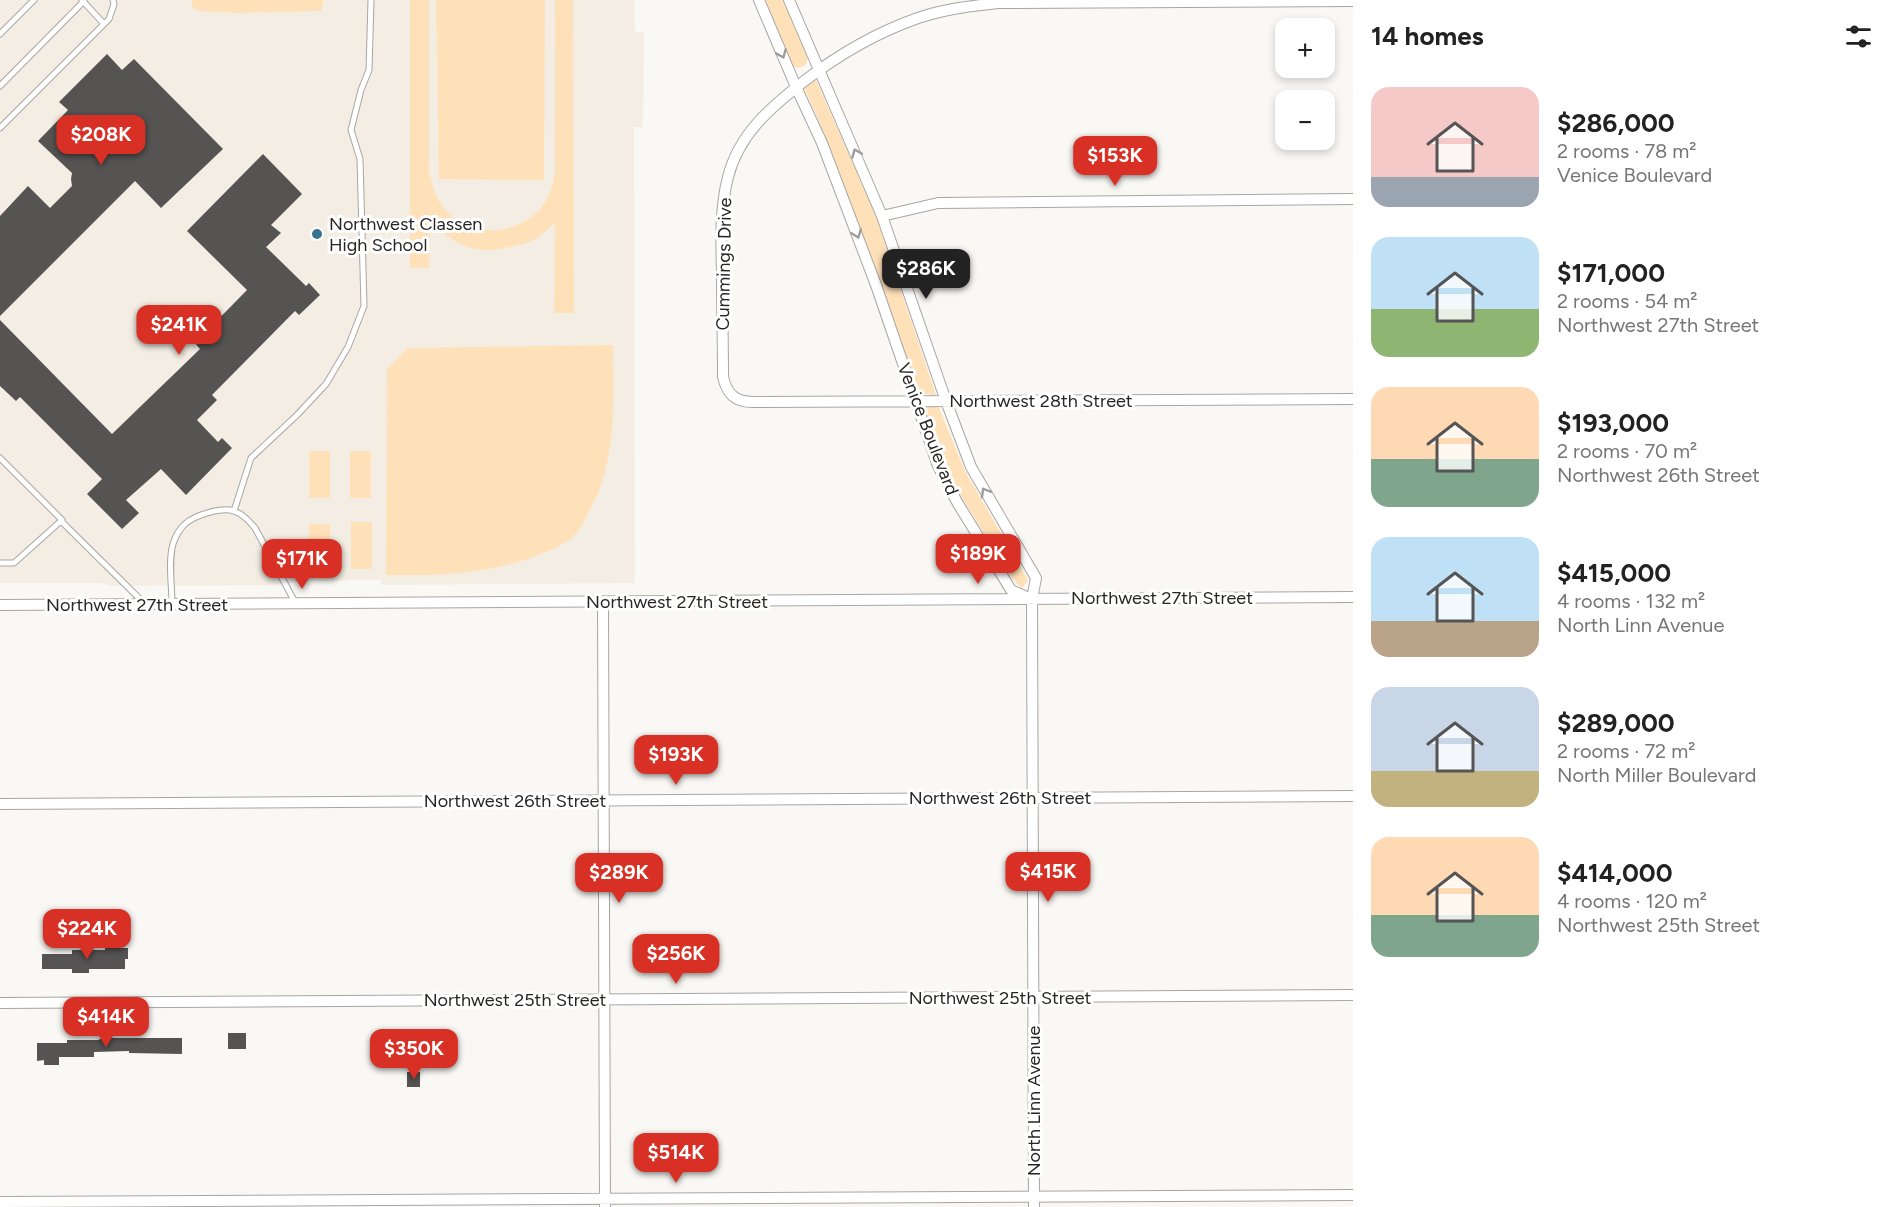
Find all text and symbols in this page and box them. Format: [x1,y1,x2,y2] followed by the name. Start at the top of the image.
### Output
[1275,18,1335,150] map controls
[1275,18,1335,78] button: +
[1371,20,1484,52] text: 14 homes
[1842,20,1875,53] icon: filters
[775,48,787,59] one-way arrow
[1275,90,1335,150] button: −
[1557,107,1675,139] text: $286,000
[1419,111,1491,183] icon: home
[59,115,143,166] pin: $208K
[70,122,132,146] text: $208K
[1073,136,1157,187] pin: $153K
[1557,139,1697,163] text: 2 rooms · 78 m²
[1087,143,1143,167] text: $153K
[851,149,863,160] one-way arrow
[1557,163,1712,187] text: Venice Boulevard
[712,197,736,331] street label: Cummings Drive
[329,213,482,256] place label: Northwest Classen High School
[310,227,324,241] marker: Northwest Classen High School
[849,228,862,239] one-way arrow
[884,249,968,300] pin: $286K
[896,256,956,280] text: $286K
[1557,257,1665,289] text: $171,000
[1419,261,1491,333] icon: home
[1557,289,1697,313] text: 2 rooms · 54 m²
[137,305,221,356] pin: $241K
[150,312,208,336] text: $241K
[1557,313,1759,337] text: Northwest 27th Street
[893,360,963,498] street label: Venice Boulevard
[949,390,1133,412] street label: Northwest 28th Street
[1557,407,1669,439] text: $193,000
[1419,411,1491,483] icon: home
[1557,439,1697,463] text: 2 rooms · 70 m²
[1557,463,1760,487] text: Northwest 26th Street
[981,488,993,498] one-way arrow
[936,534,1020,585] pin: $189K
[260,539,344,590] pin: $171K
[950,541,1006,565] text: $189K
[276,546,328,570] text: $171K
[1557,557,1671,589] text: $415,000
[1419,561,1491,633] icon: home
[1071,587,1253,609] street label: Northwest 27th Street
[1557,589,1705,613] text: 4 rooms · 132 m²
[586,591,768,613] street label: Northwest 27th Street
[46,594,228,616] street label: Northwest 27th Street
[1557,613,1724,637] text: North Linn Avenue
[1557,707,1675,739] text: $289,000
[1419,711,1491,783] icon: home
[634,735,718,786] pin: $193K
[1557,739,1695,763] text: 2 rooms · 72 m²
[648,742,704,766] text: $193K
[1557,763,1756,787] text: North Miller Boulevard
[909,787,1091,809] street label: Northwest 26th Street
[424,790,606,812] street label: Northwest 26th Street
[1006,852,1090,903] pin: $415K
[577,853,661,904] pin: $289K
[1557,857,1673,889] text: $414,000
[1019,859,1077,883] text: $415K
[589,860,649,884] text: $289K
[1419,861,1491,933] icon: home
[1557,889,1707,913] text: 4 rooms · 120 m²
[45,909,129,960] pin: $224K
[1557,913,1760,937] text: Northwest 25th Street
[57,916,117,940] text: $224K
[634,934,718,985] pin: $256K
[646,941,706,965] text: $256K
[909,987,1092,1009] street label: Northwest 25th Street
[424,989,607,1011] street label: Northwest 25th Street
[64,997,148,1048] pin: $414K
[77,1004,135,1028] text: $414K
[1023,1025,1045,1176] street label: North Linn Avenue
[372,1029,456,1080] pin: $350K
[384,1036,444,1060] text: $350K
[634,1133,718,1184] pin: $514K
[647,1140,705,1164] text: $514K

